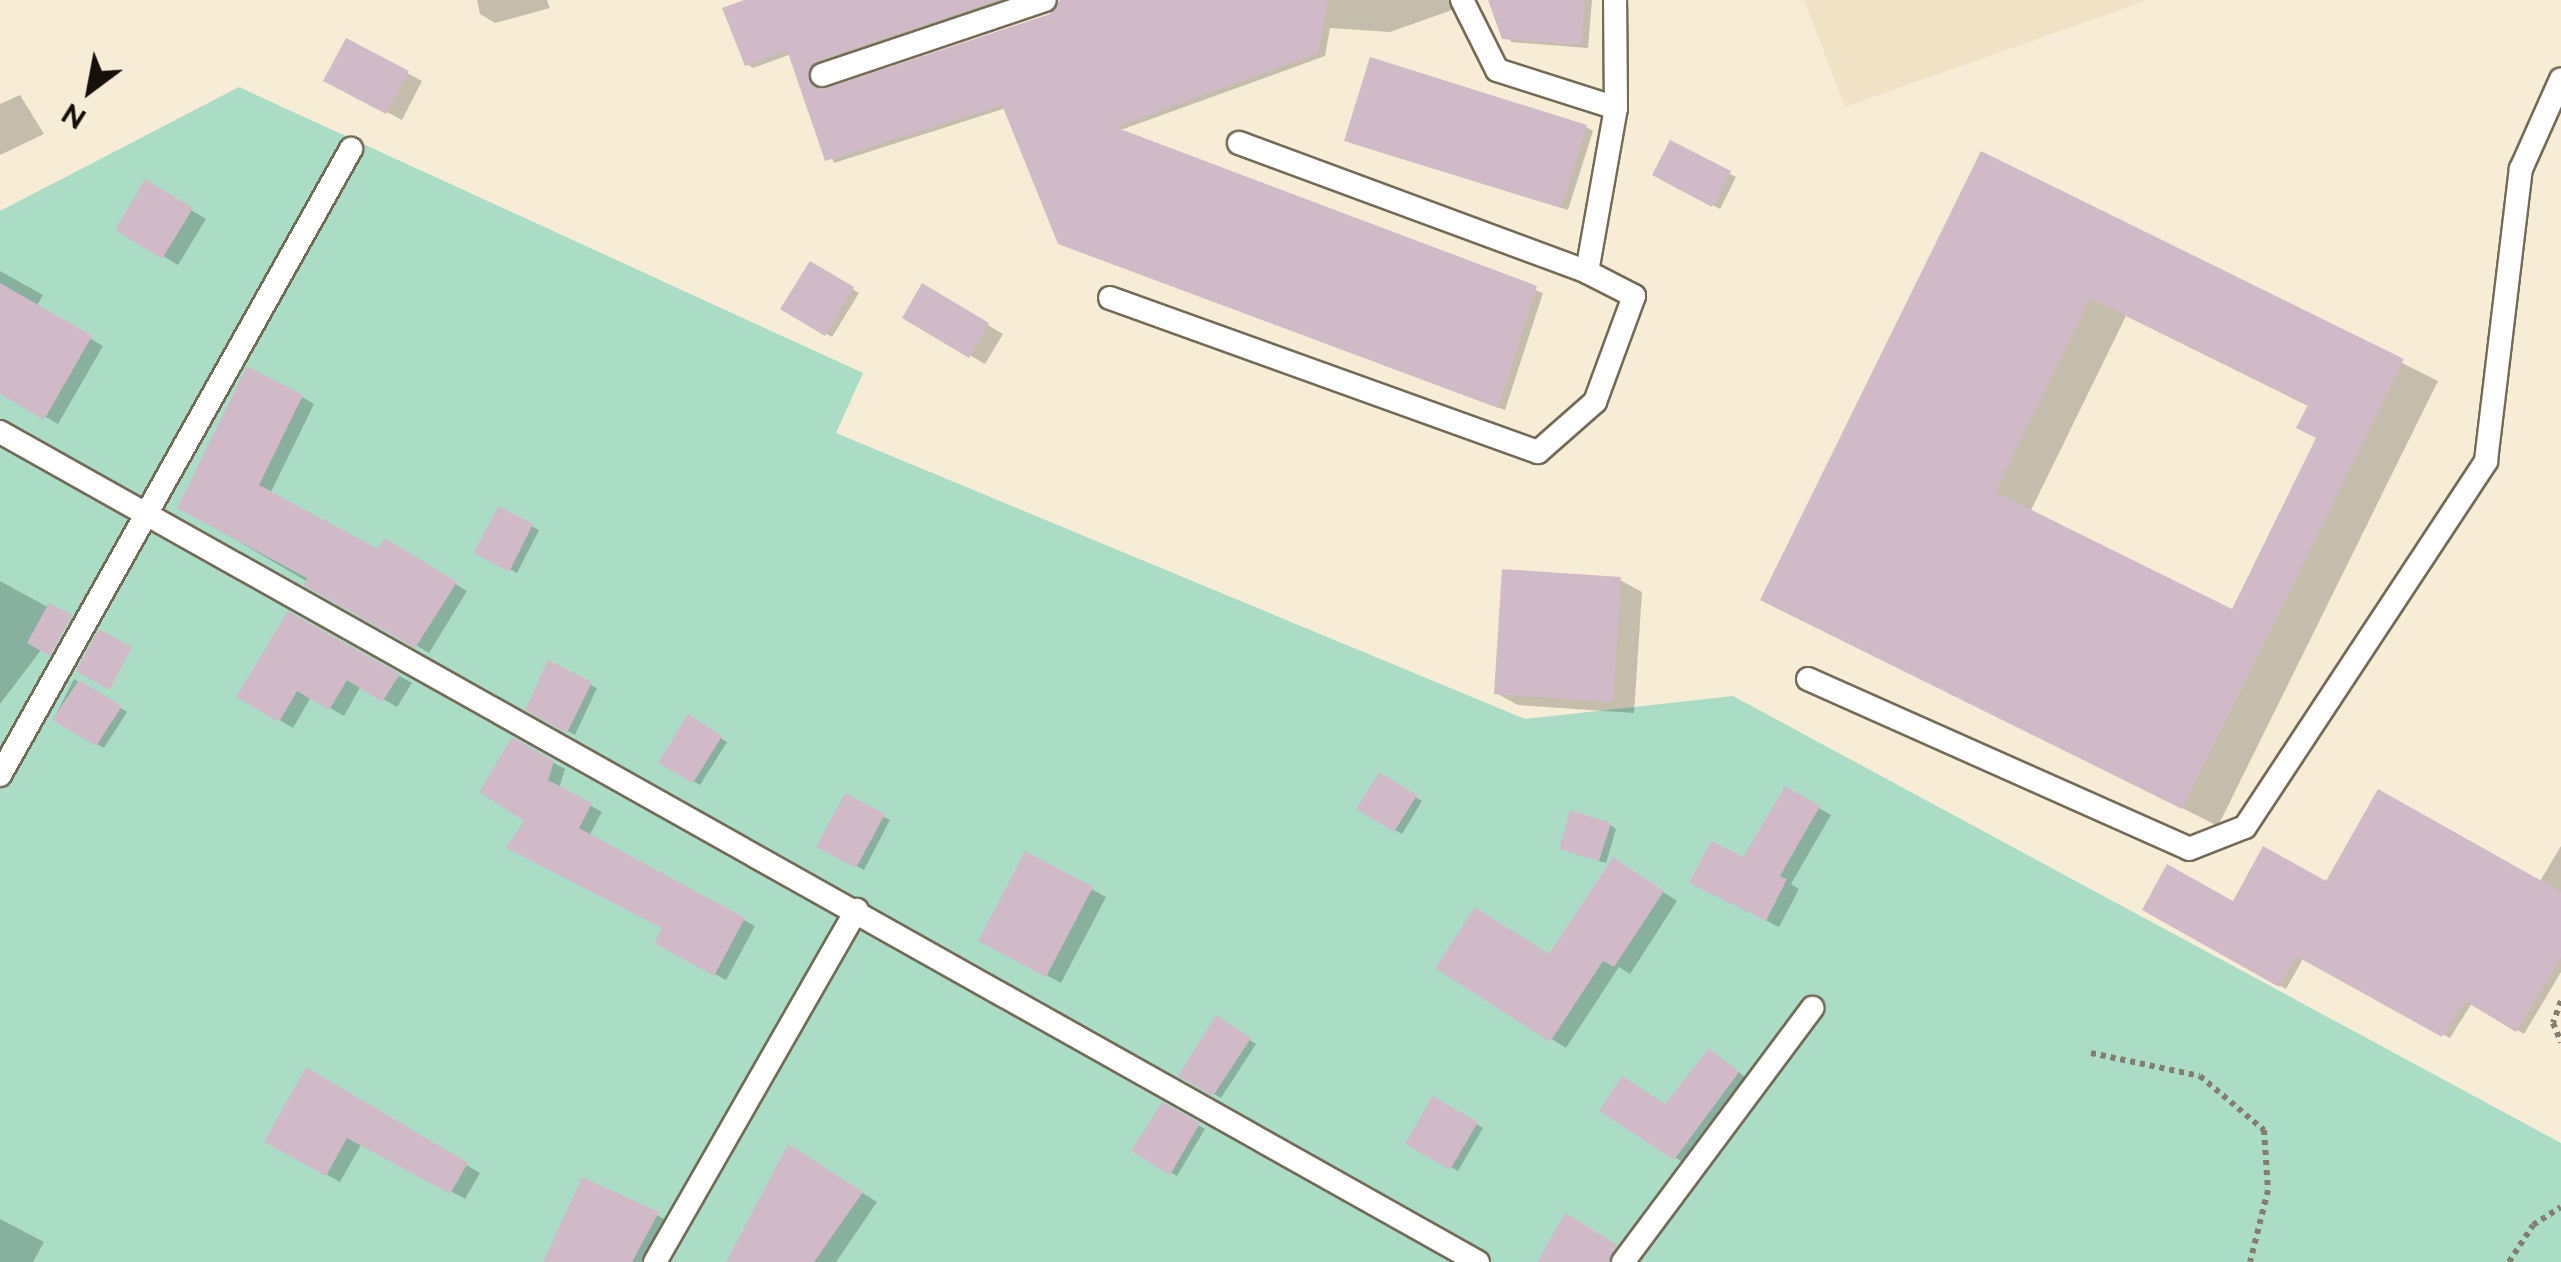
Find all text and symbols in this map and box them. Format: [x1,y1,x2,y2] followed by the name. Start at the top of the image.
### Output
[40,40,140,140] north arrow
[56,96,92,136] text: N

